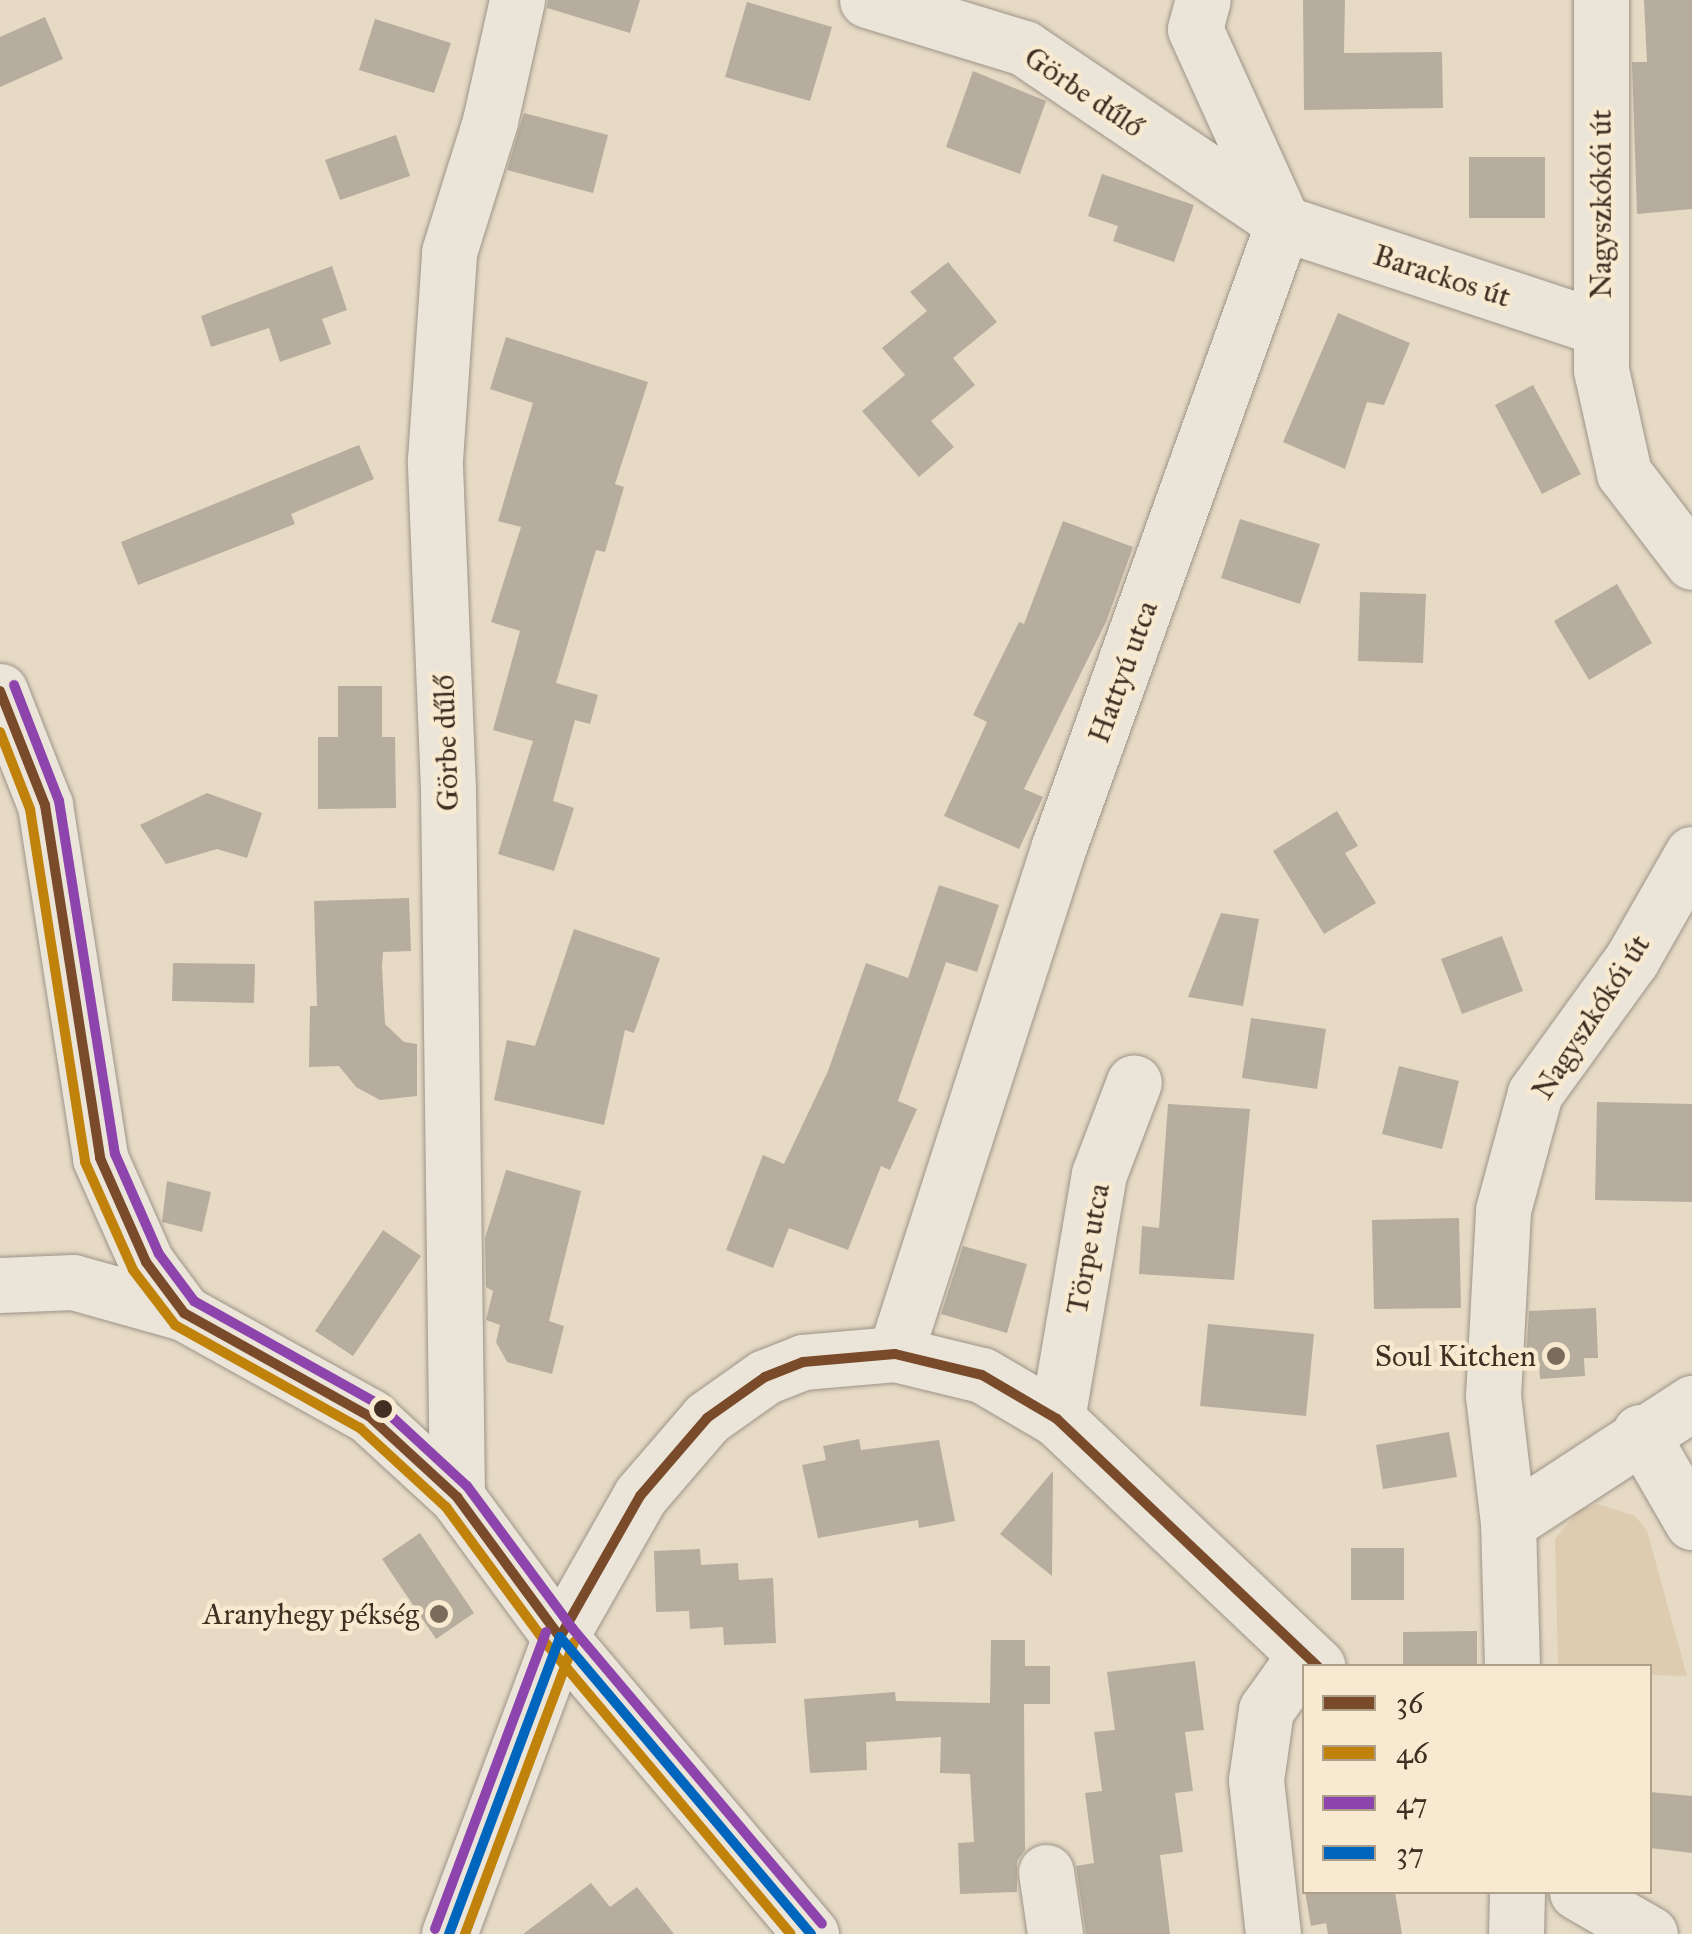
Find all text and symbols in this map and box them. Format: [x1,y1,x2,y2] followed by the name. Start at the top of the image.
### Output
[1017,39,1151,145] street label: Görbe dűlő
[1583,109,1619,299] street label: Nagyszkókói út
[1369,237,1515,315] street label: Barackos út
[1081,596,1165,748] street label: Hattyú utca
[426,674,466,812] street label: Görbe dűlő
[1524,928,1658,1106] street label: Nagyszkókói út
[1059,1181,1117,1317] street label: Törpe utca
[1375,1338,1536,1374] place label: Soul Kitchen
[1545,1345,1567,1367] marker: Soul Kitchen
[373,1399,393,1419] unlabelled marker
[203,1596,419,1632] place label: Aranyhegy pékség
[428,1603,450,1625] marker: Aranyhegy pékség
[1302,1664,1652,1894] legend
[1396,1685,1423,1721] text: 36
[1396,1735,1428,1771] text: 46
[1396,1785,1427,1821] text: 47
[1396,1835,1424,1871] text: 37

